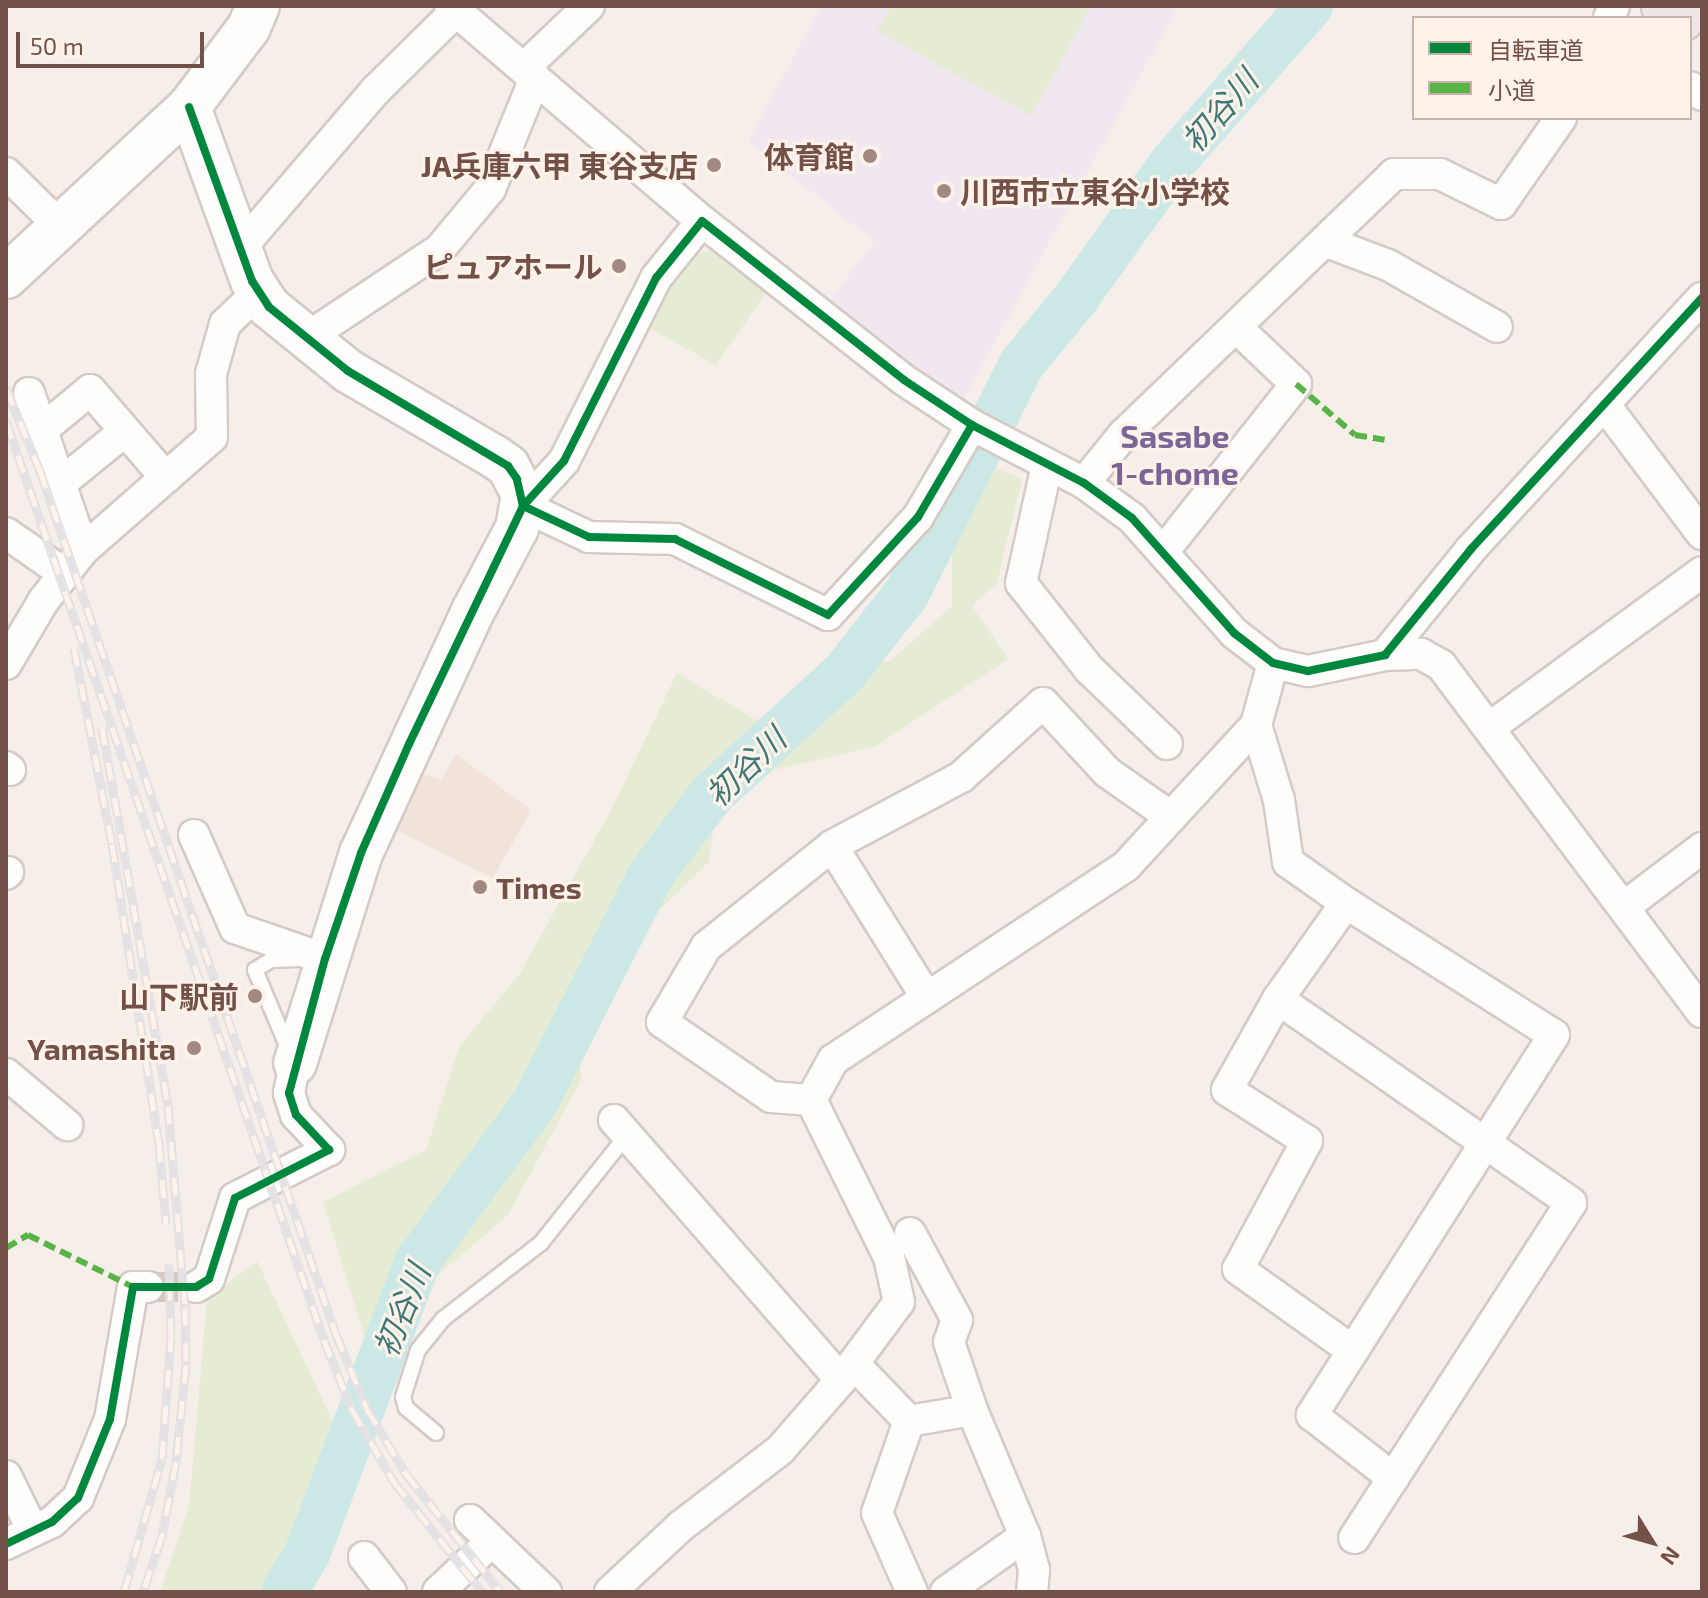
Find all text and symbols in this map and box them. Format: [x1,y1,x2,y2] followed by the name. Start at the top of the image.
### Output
[20,16,208,66] scale bar
[1412,16,1692,120] legend
[30,31,84,60] text: 50 m
[1488,35,1584,64] text: 自転車道
[1173,61,1265,159] water label: 初谷川
[1488,75,1536,104] text: 小道
[764,138,854,174] place label: 体育館
[421,147,698,183] place label: JA兵庫六甲 東谷支店
[861,147,879,165] marker: 体育館
[705,156,723,174] marker: JA兵庫六甲 東谷支店
[960,173,1230,209] place label: 川西市立東谷小学校
[935,182,953,200] marker: 川西市立東谷小学校
[423,248,603,284] place label: ピュアホール
[610,257,628,275] marker: ピュアホール
[1111,417,1239,492] district label: Sasabe 1-chome
[697,719,793,813] water label: 初谷川
[496,869,582,905] place label: Times
[471,878,489,896] marker: Times
[119,978,239,1014] place label: 山下駅前
[246,987,264,1005] marker: 山下駅前
[27,1030,176,1066] place label: Yamashita
[183,1037,205,1059] marker: Yamashita
[365,1258,437,1362] water label: 初谷川
[1612,1502,1692,1582] north arrow
[1656,1542,1686,1571] text: N

